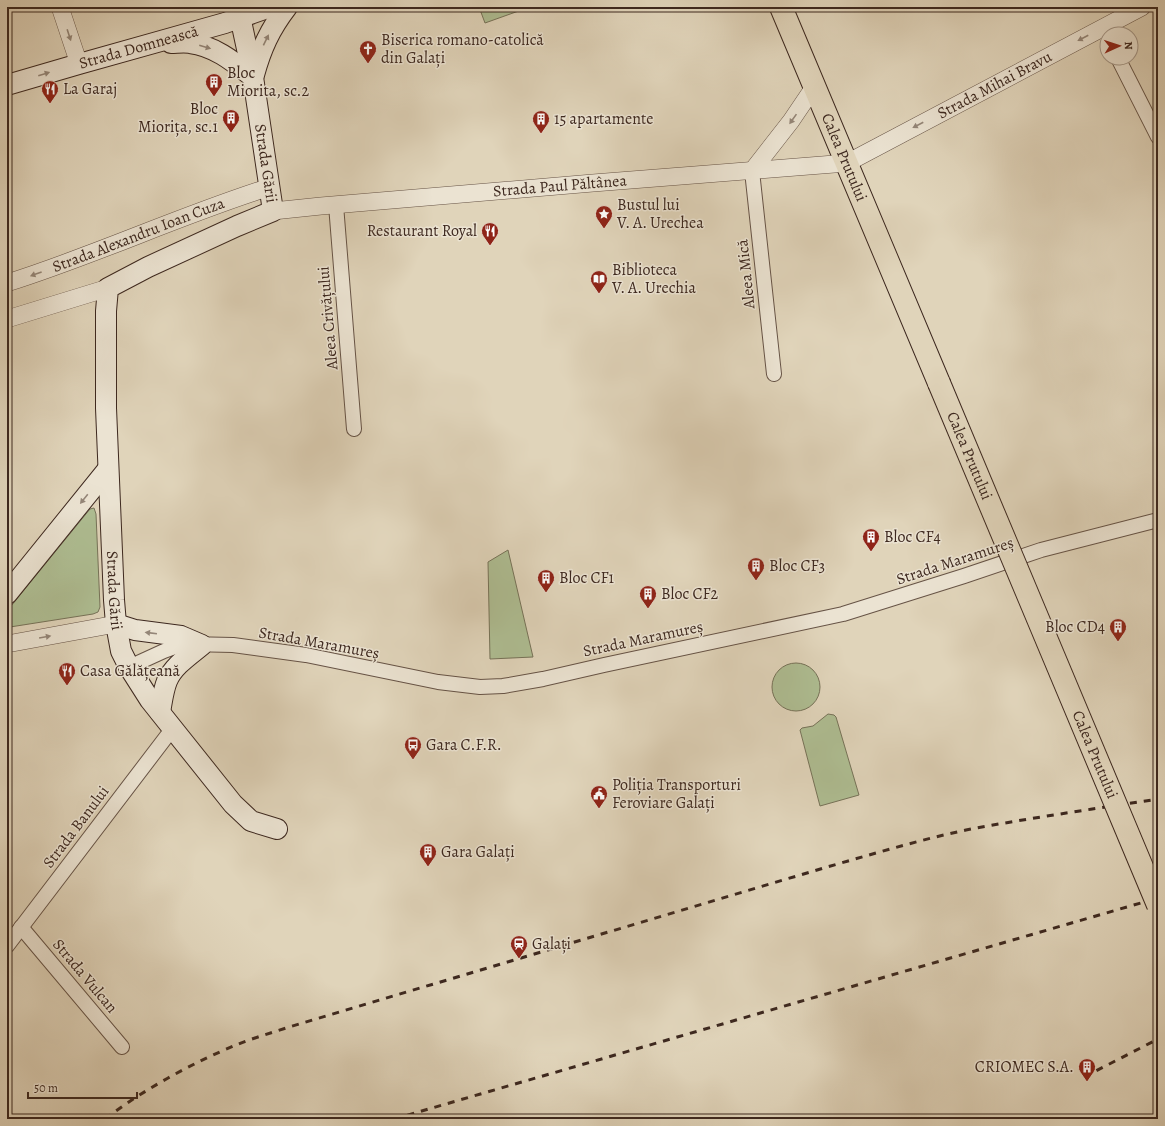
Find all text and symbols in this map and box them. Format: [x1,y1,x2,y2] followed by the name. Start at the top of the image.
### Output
[77,20,201,74] street label: Strada Domnească
[1099,26,1139,66] north arrow
[381,29,544,69] place label: Biserica romano-catolică din Galați
[67,30,73,42] one-way arrow
[263,34,269,46] one-way arrow
[1077,34,1088,41] one-way arrow
[358,39,378,64] church icon: Biserica romano-catolică din Galați
[1121,41,1136,50] text: N
[199,45,212,51] one-way arrow
[934,46,1056,124] street label: Strada Mihai Bravu
[227,62,309,102] place label: Bloc Miorita, sc.2
[39,71,51,77] one-way arrow
[204,72,224,97] building icon: Bloc Miorita, sc.2
[63,78,117,100] place label: La Garaj
[40,79,60,104] restaurant icon: La Garaj
[138,98,219,138] place label: Bloc Miorița, sc.1
[221,108,241,133] building icon: Bloc Miorița, sc.1
[554,108,653,130] place label: 15 apartamente
[531,109,551,134] building icon: 15 apartamente
[816,110,872,205] street label: Calea Prutului
[789,114,797,124] one-way arrow
[249,122,283,204] street label: Strada Gării
[913,122,924,128] one-way arrow
[492,169,628,202] street label: Strada Paul Păltânea
[49,192,228,278] street label: Strada Alexandru Ioan Cuza
[616,194,704,234] place label: Bustul lui V. A. Urechea
[594,204,614,229] place icon: Bustul lui V. A. Urechea
[367,220,477,242] place label: Restaurant Royal
[480,221,500,246] restaurant icon: Restaurant Royal
[731,238,761,311] street label: Aleea Mică
[611,259,697,299] place label: Biblioteca V. A. Urechia
[313,265,344,372] street label: Aleea Crivățului
[589,269,609,294] library icon: Biblioteca V. A. Urechia
[30,271,42,277] one-way arrow
[941,408,998,503] street label: Calea Prutului
[79,494,88,505] one-way arrow
[884,526,941,548] place label: Bloc CF4
[861,527,881,552] building icon: Bloc CF4
[893,532,1017,590] street label: Strada Maramureș
[101,550,128,632] street label: Strada Gării
[769,555,825,577] place label: Bloc CF3
[746,556,766,581] building icon: Bloc CF3
[559,567,615,589] place label: Bloc CF1
[536,568,556,593] building icon: Bloc CF1
[661,583,719,605] place label: Bloc CF2
[638,584,658,609] building icon: Bloc CF2
[581,616,705,662] street label: Strada Maramureș
[1045,616,1105,638] place label: Bloc CD4
[1108,617,1128,642] building icon: Bloc CD4
[257,622,381,664] street label: Strada Maramureș
[145,630,157,636] one-way arrow
[39,634,51,640] one-way arrow
[80,660,181,682] place label: Casa Gălățeană
[57,661,77,686] restaurant icon: Casa Gălățeană
[1067,707,1123,802] street label: Calea Prutului
[426,734,502,756] place label: Gara C.F.R.
[403,735,423,760] bus stop icon: Gara C.F.R.
[612,774,741,814] place label: Poliția Transporturi Feroviare Galați
[38,781,114,873] street label: Strada Banului
[589,784,609,809] public building icon: Poliția Transporturi Feroviare Galați
[441,841,515,863] place label: Gara Galați
[418,842,438,867] building icon: Gara Galați
[532,933,571,955] place label: Galați
[47,934,123,1018] street label: Strada Vulcan
[509,934,529,959] station icon: Galați
[975,1056,1074,1078] place label: CRIOMEC S.A.
[1077,1057,1097,1082] building icon: CRIOMEC S.A.
[28,1074,137,1100] scale bar
[34,1080,58,1096] text: 50 m

